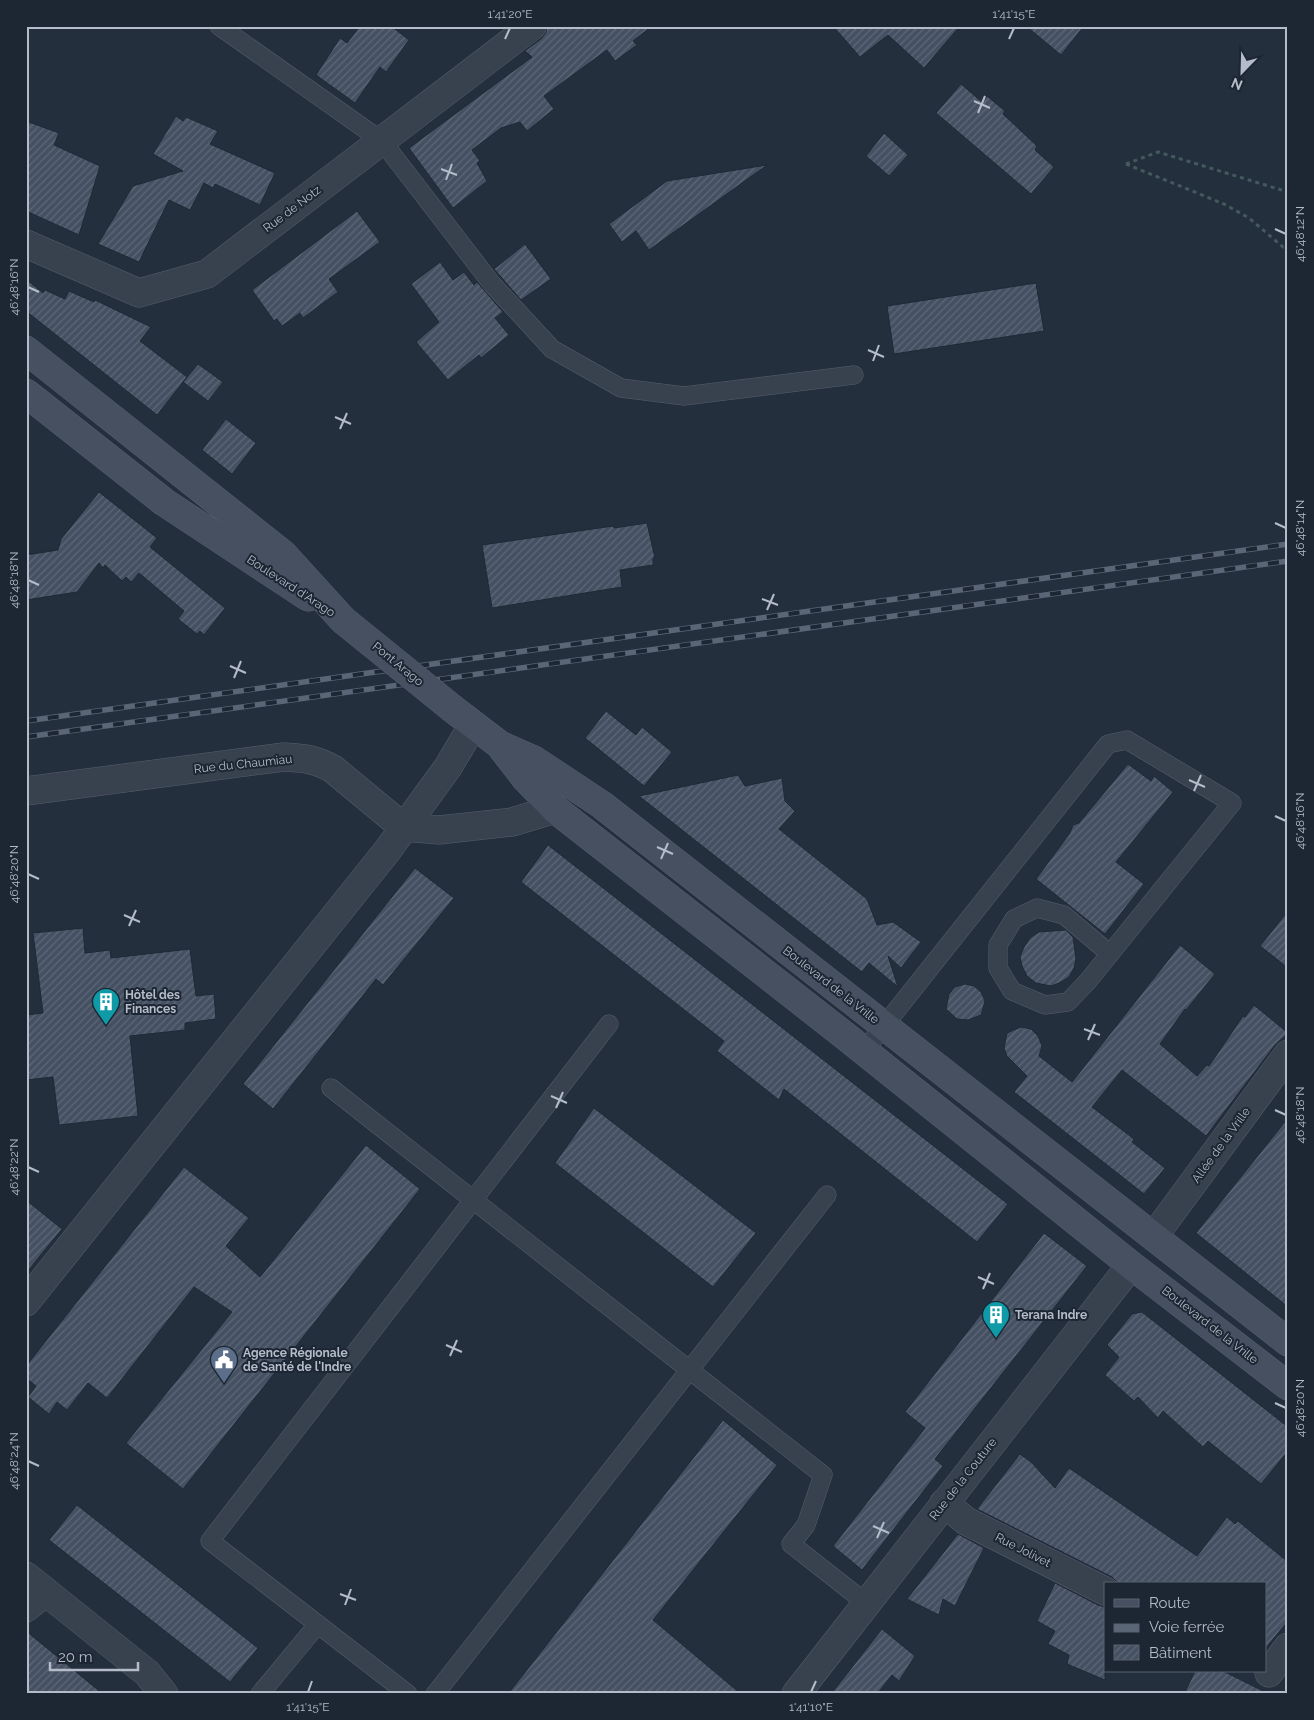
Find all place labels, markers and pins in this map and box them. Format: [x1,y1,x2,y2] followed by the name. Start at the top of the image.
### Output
[91,987,121,1026] building icon: Hôtel des Finances
[125,988,180,1016] place label: Hôtel des Finances
[981,1300,1011,1339] building icon: Terana Indre
[1015,1308,1087,1322] place label: Terana Indre
[209,1345,239,1384] public building icon: Agence Régionale de Santé de l'Indre
[243,1346,351,1374] place label: Agence Régionale de Santé de l'Indre

